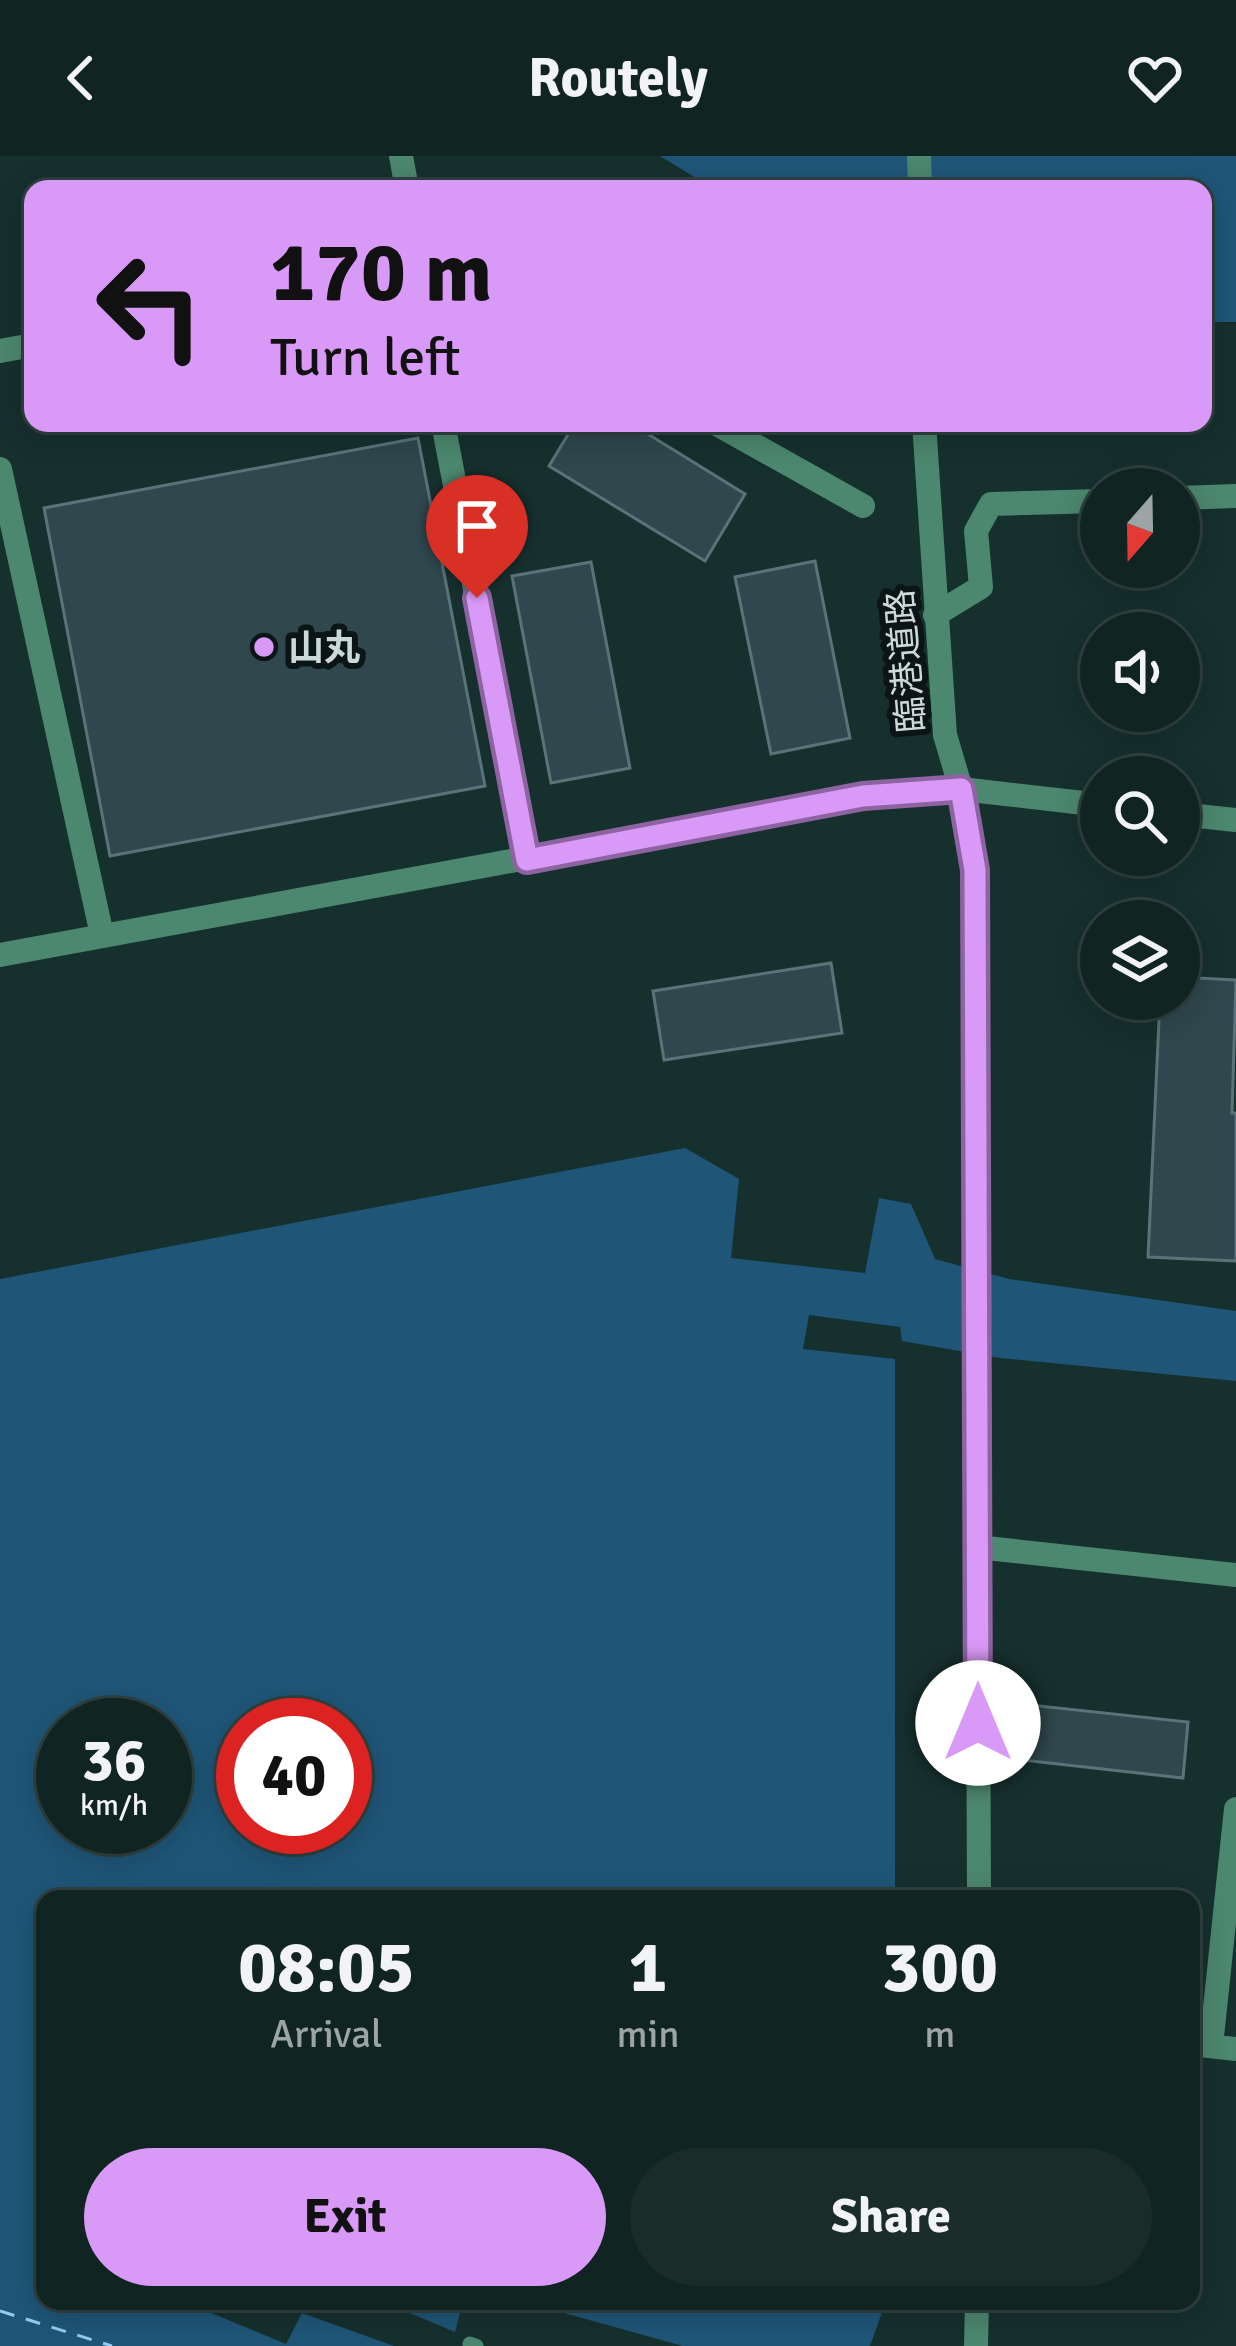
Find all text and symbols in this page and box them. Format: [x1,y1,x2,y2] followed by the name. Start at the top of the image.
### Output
[48,45,114,111] icon: back
[528,45,708,112] text: Routely
[1122,45,1188,111] icon: heart
[270,221,492,325] text: 170 m
[72,228,228,384] icon: left
[270,324,460,391] text: Turn left
[1080,468,1200,588] north arrow
[1080,468,1200,1020] map controls
[426,475,528,598] pin
[444,493,510,559] icon: arrive
[878,587,935,735] street label: 臨港道路
[1080,612,1200,732] button: sound
[288,626,360,671] place label: 山丸
[251,634,277,660] marker: 山丸
[1080,756,1200,876] button: search
[1080,900,1200,1020] button: layers
[915,1660,1041,1786] position arrow
[216,1698,372,1854] speed limit sign: 40
[82,1724,146,1798] text: 36
[80,1787,148,1824] text: km/h
[238,1923,415,2012] text: 08:05
[629,1923,667,2012] text: 1
[881,1923,998,2012] text: 300
[270,2010,382,2058] text: Arrival
[617,2010,680,2058] text: min
[924,2010,955,2058] text: m
[84,2148,606,2286] button: Exit
[630,2148,1152,2286] button: Share

